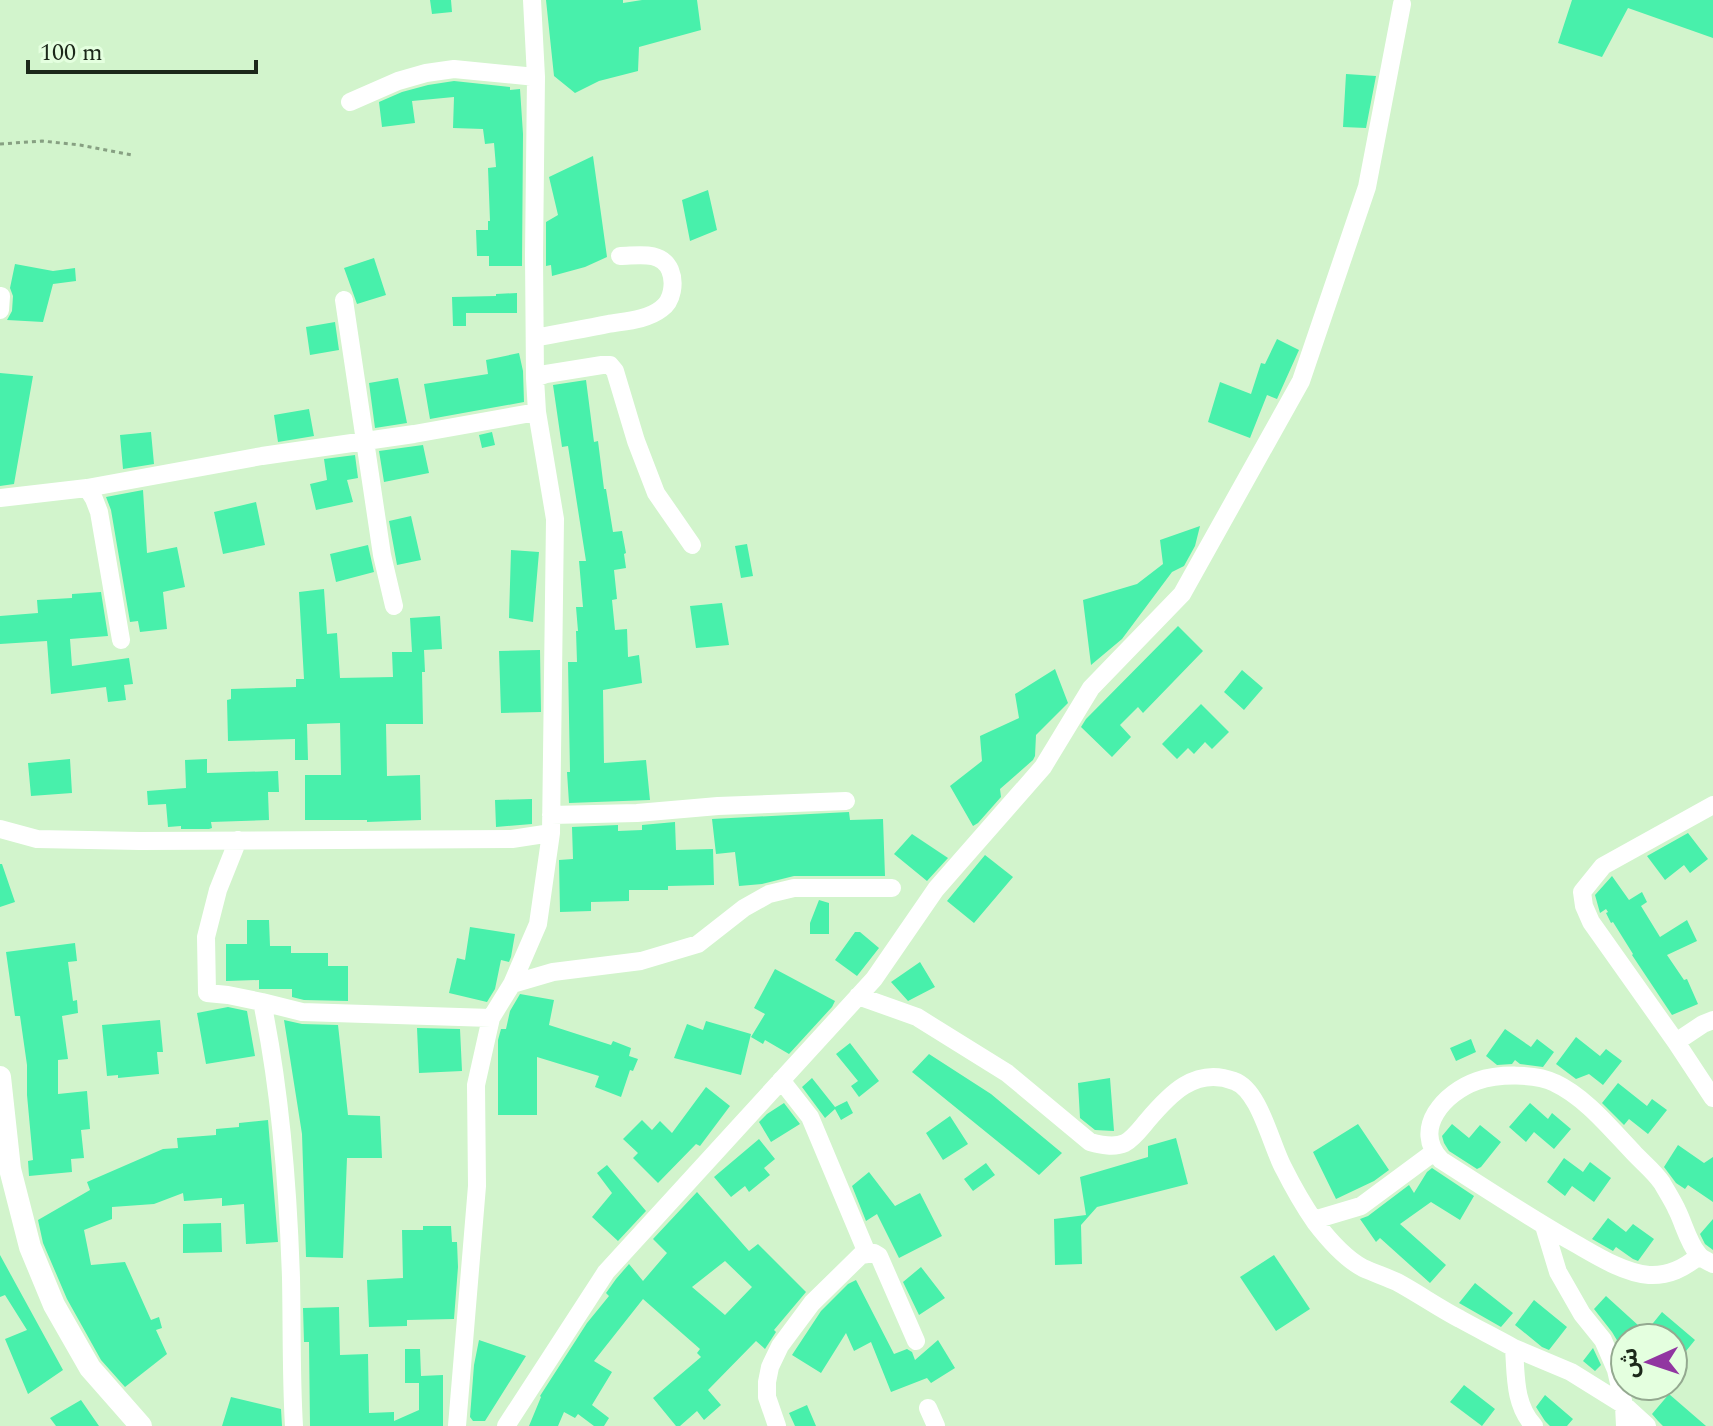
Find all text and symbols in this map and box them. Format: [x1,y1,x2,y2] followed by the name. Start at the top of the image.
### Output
[28,24,256,74] scale bar
[40,35,103,71] text: 100 m
[1609,1322,1689,1402] north arrow
[1613,1347,1648,1379] text: ش

